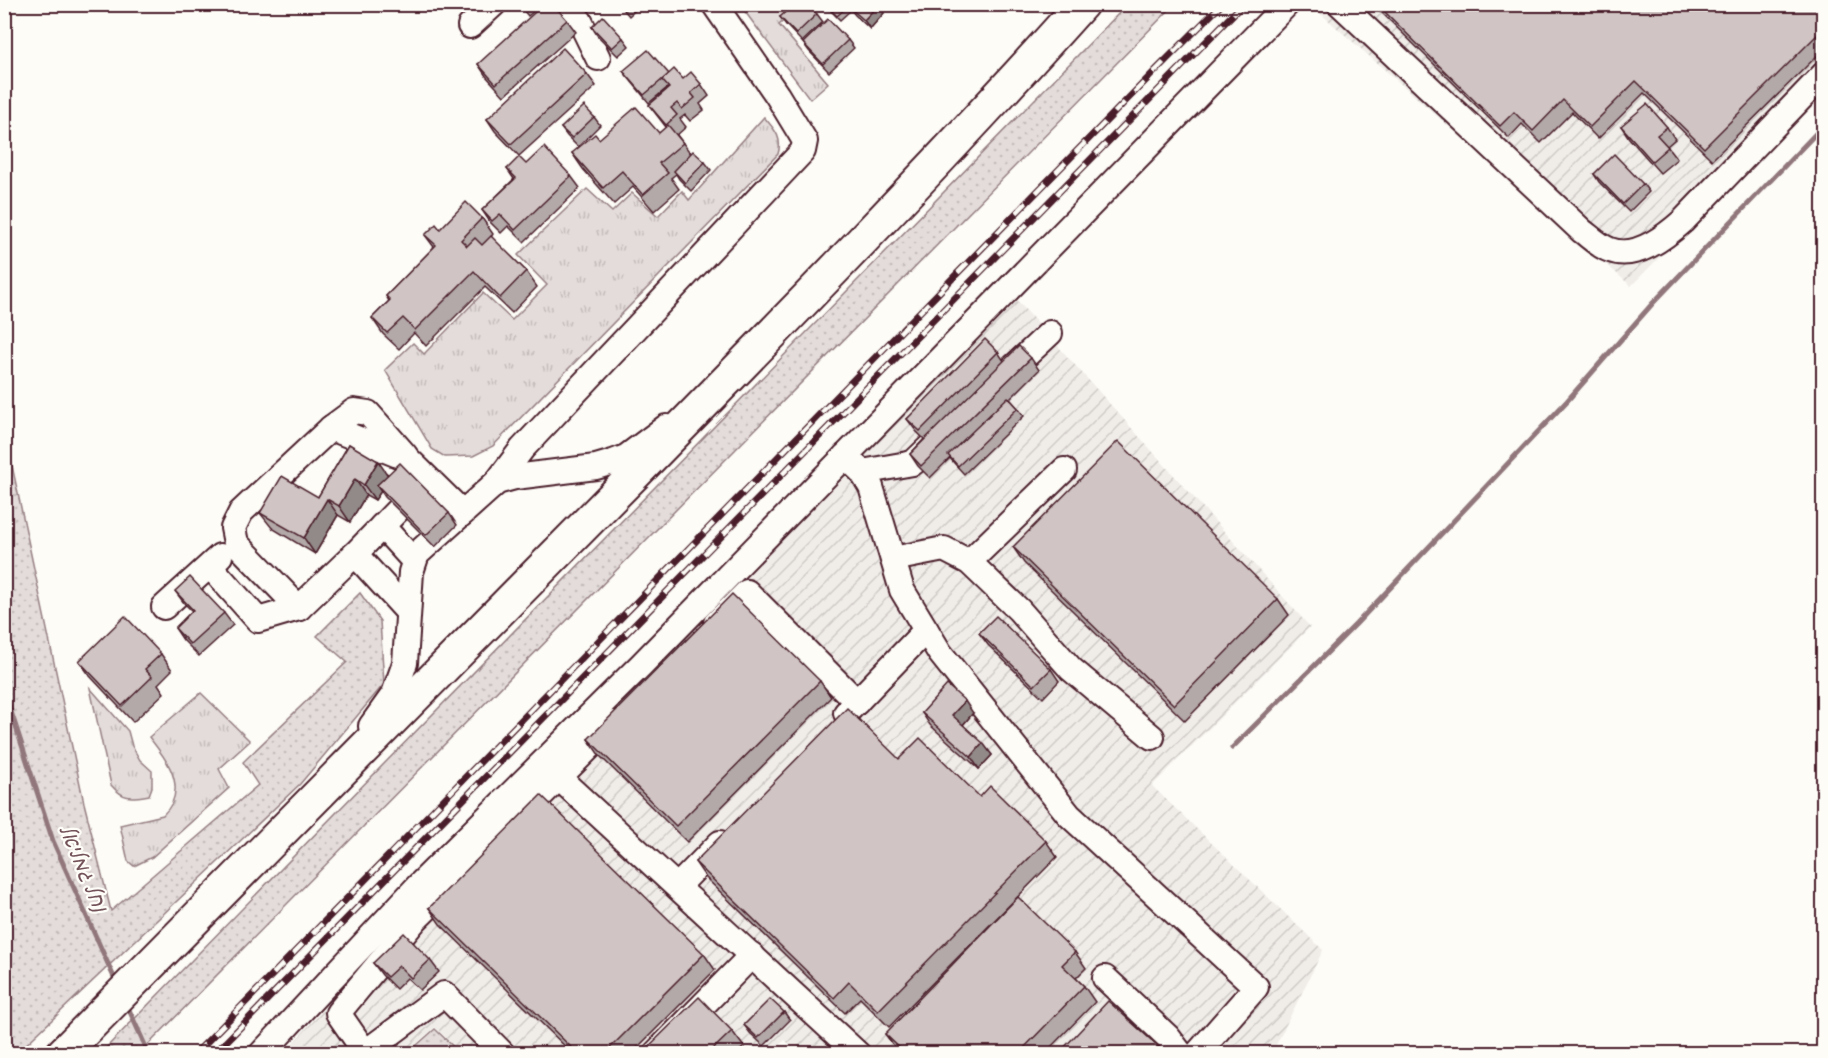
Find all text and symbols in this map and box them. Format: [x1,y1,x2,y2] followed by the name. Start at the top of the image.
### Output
[54,820,115,918] water label: נחל גמליאל

